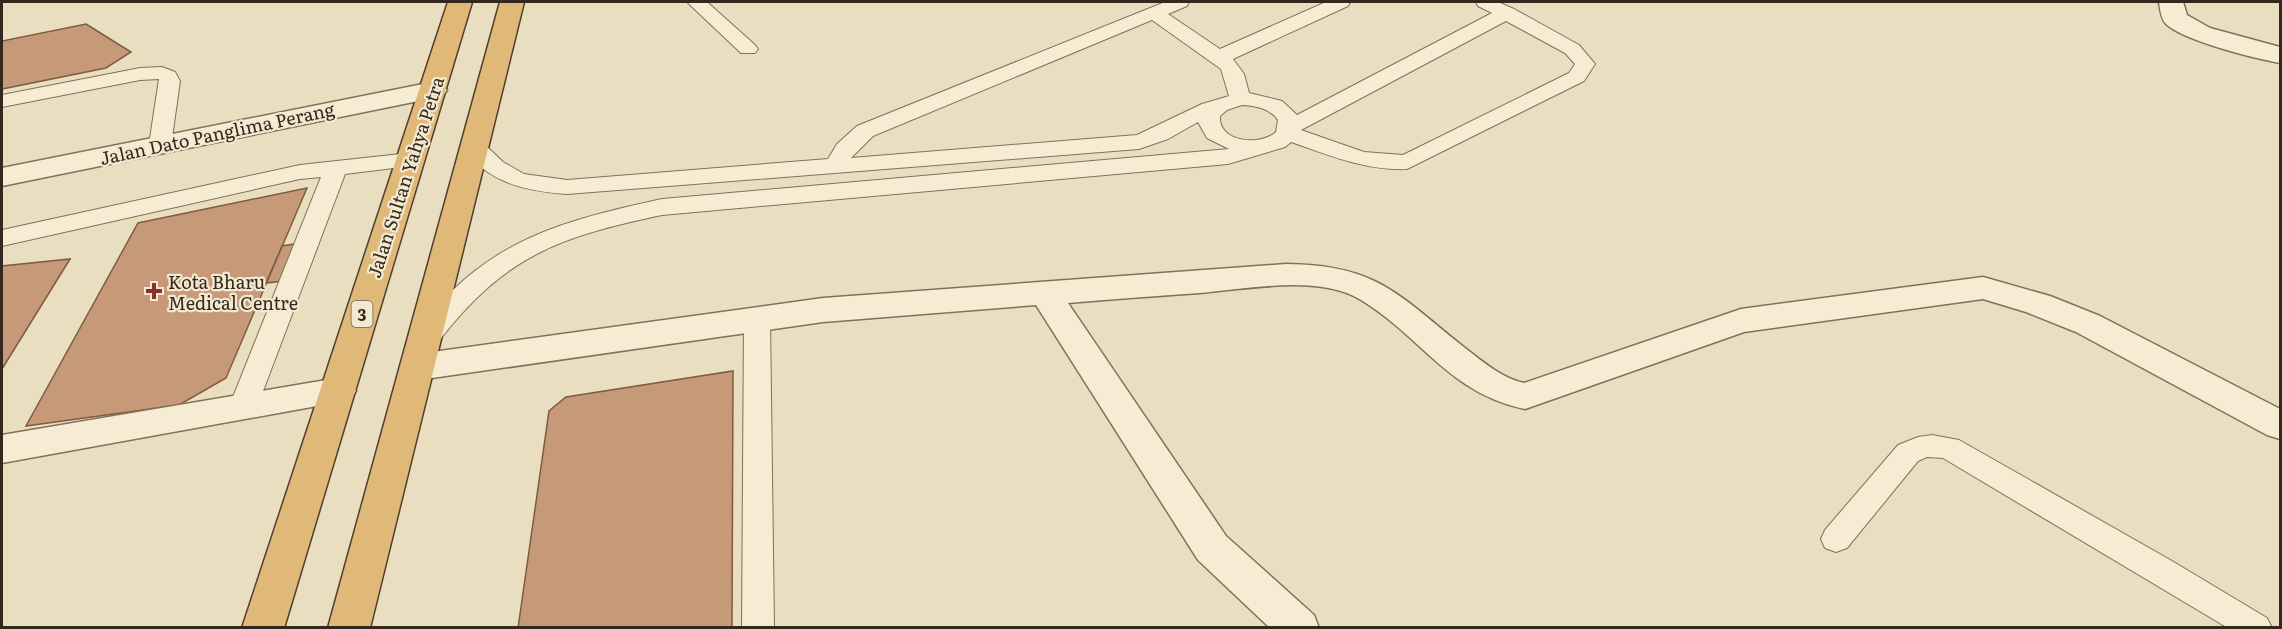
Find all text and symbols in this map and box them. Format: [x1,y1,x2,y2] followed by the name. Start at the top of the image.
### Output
[360,73,450,281] street label: Jalan Sultan Yahya Petra
[97,95,338,171] street label: Jalan Dato Panglima Perang
[168,268,298,316] place label: Kota Bharu Medical Centre
[145,282,163,300] marker: Kota Bharu Medical Centre
[352,301,372,327] road number: 3

